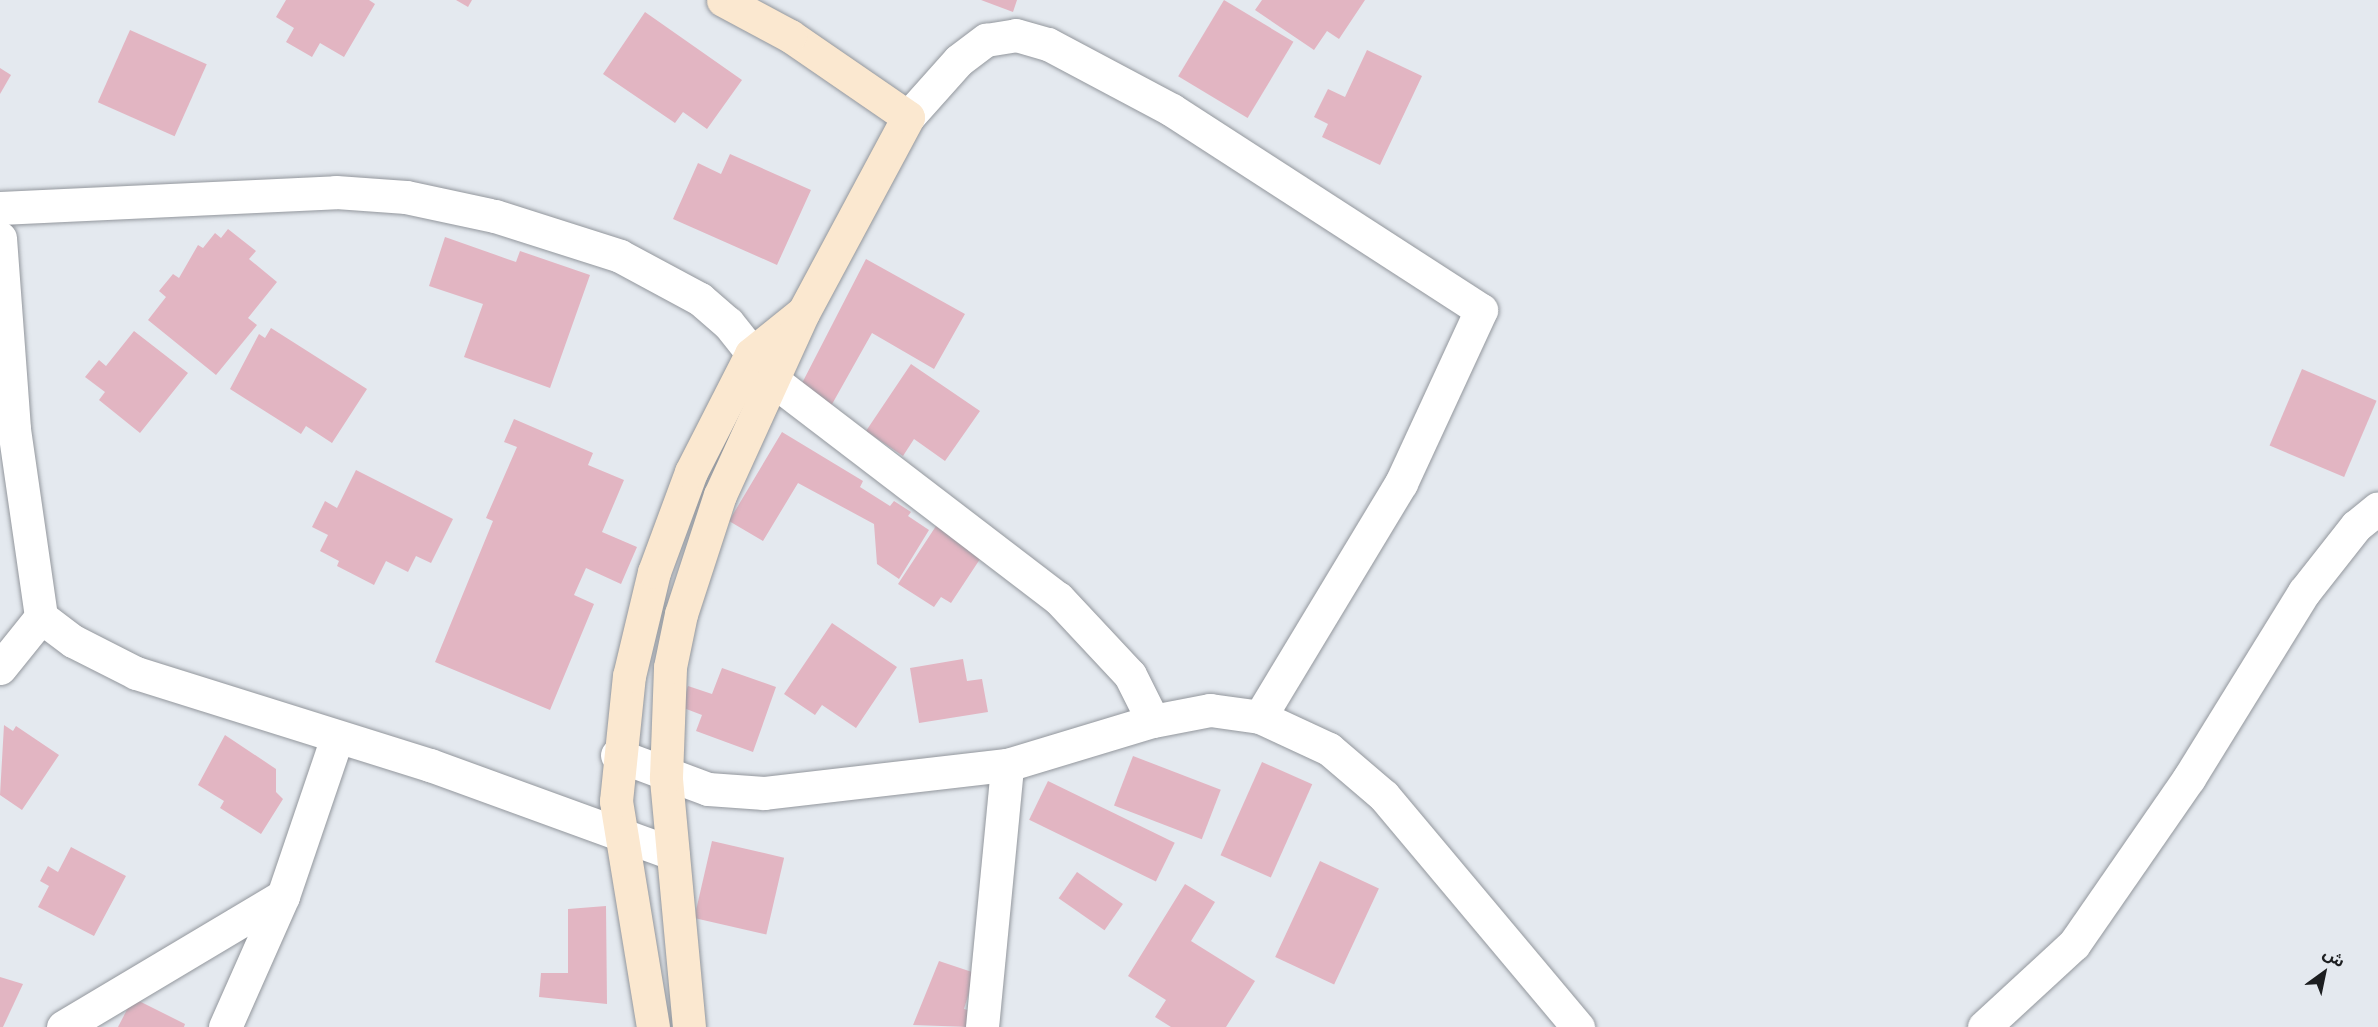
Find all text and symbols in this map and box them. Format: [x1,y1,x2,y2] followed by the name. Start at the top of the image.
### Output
[2294,943,2354,1003] north arrow
[2320,944,2348,971] text: ش

